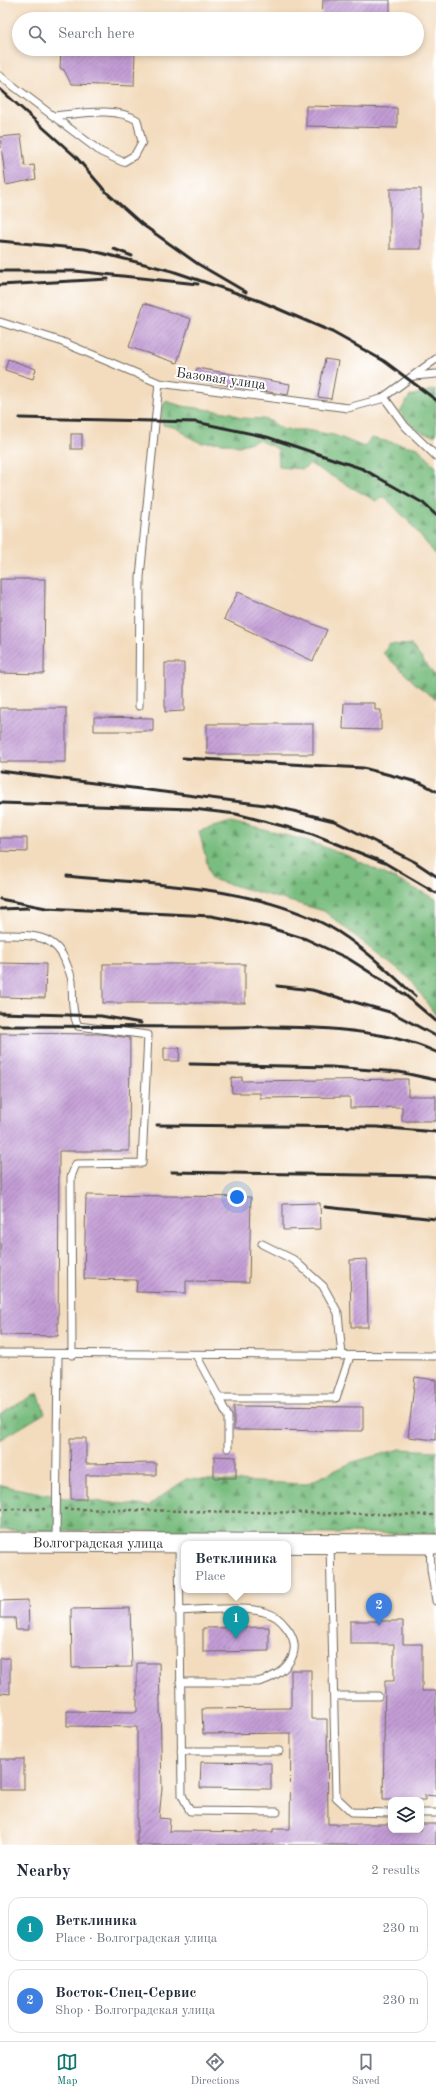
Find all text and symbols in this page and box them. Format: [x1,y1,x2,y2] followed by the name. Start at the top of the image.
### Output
[12,12,424,56] search box
[26,23,48,45] icon: search
[58,27,135,42] text: Search here
[175,366,267,392] street label: Базовая улица
[227,1187,247,1207] your location
[33,1536,163,1551] street label: Волгоградская улица
[181,1541,291,1593] popup
[195,1552,277,1567] text: Ветклиника
[195,1570,225,1583] text: Place
[366,1593,392,1626] pin: 2
[223,1606,249,1639] pin: 1
[388,1797,424,1833] map controls
[388,1797,424,1833] button: layers
[16,1863,71,1880] text: Nearby
[371,1864,420,1877] text: 2 results
[55,1914,137,1929] text: Ветклиника
[26,1922,34,1935] text: 1
[382,1922,419,1935] text: 230 m
[55,1932,217,1945] text: Place · Волгоградская улица
[55,1986,197,2001] text: Восток-Спец-Сервис
[26,1994,34,2007] text: 2
[382,1994,419,2007] text: 230 m
[55,2004,215,2017] text: Shop · Волгоградская улица
[56,2051,78,2089] tab: Map
[191,2051,239,2089] tab: Directions
[352,2051,380,2089] tab: Saved

